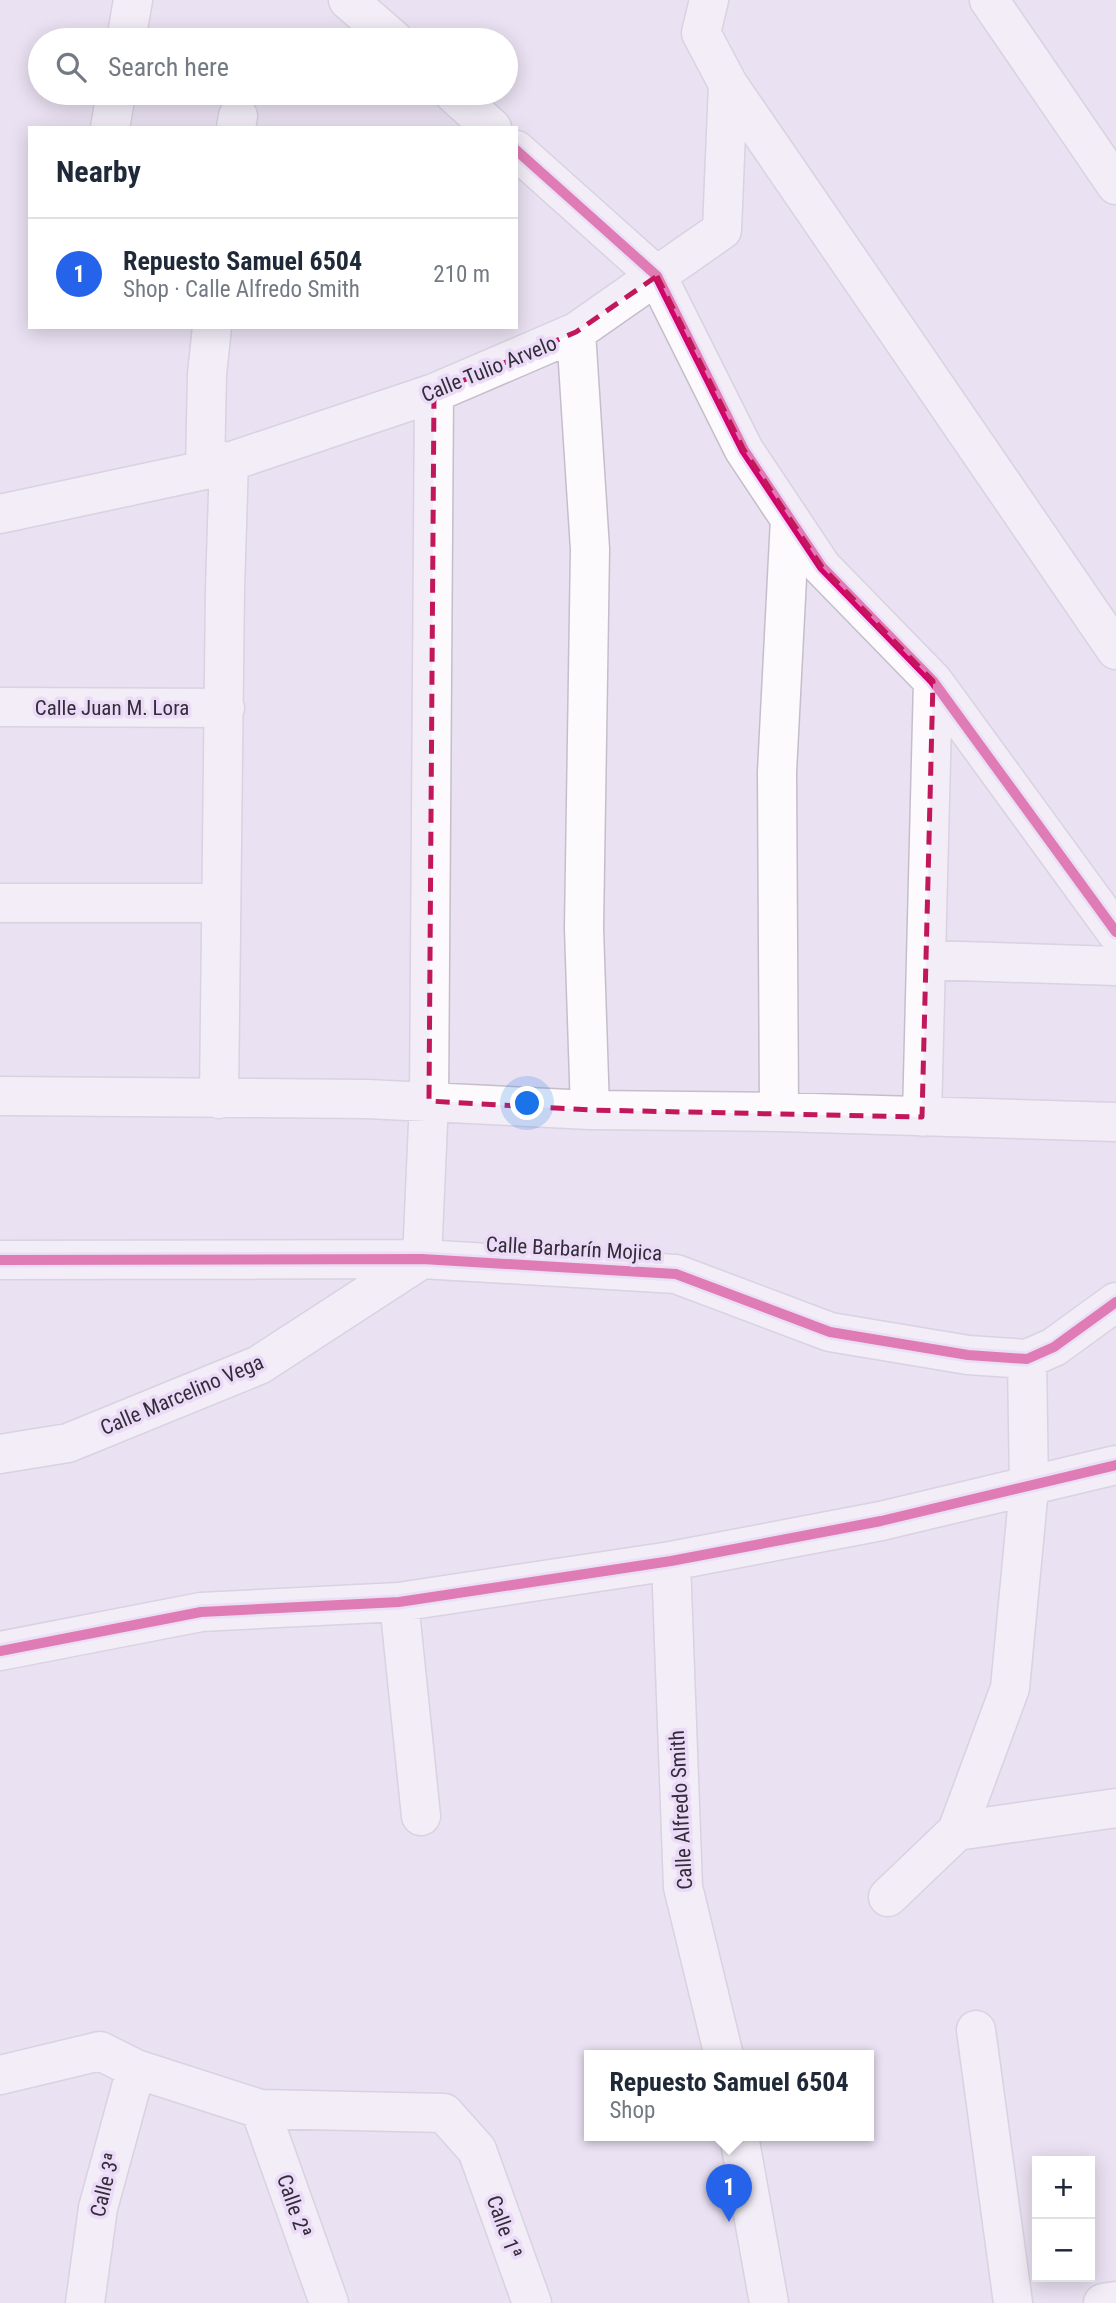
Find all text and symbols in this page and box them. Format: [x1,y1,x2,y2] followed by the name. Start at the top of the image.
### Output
[28,28,518,105] search box
[52,48,90,86] icon: search
[108,52,229,82] text: Search here
[56,154,141,189] text: Nearby
[123,246,362,276] text: Repuesto Samuel 6504
[73,261,85,288] text: 1
[433,261,490,288] text: 210 m
[123,276,360,303] text: Shop · Calle Alfredo Smith
[418,331,560,407] street label: Calle Tulio Arvelo
[35,696,189,720] street label: Calle Juan M. Lora
[510,1086,544,1120] your location
[485,1232,663,1266] street label: Calle Barbarín Mojica
[97,1350,267,1440] street label: Calle Marcelino Vega
[665,1730,697,1890] street label: Calle Alfredo Smith
[584,2050,874,2141] popup
[609,2067,849,2097] text: Repuesto Samuel 6504
[609,2097,655,2124] text: Shop
[85,2151,125,2219] street label: Calle 3ª
[1032,2156,1095,2282] map controls
[1032,2156,1095,2219] button: +
[706,2164,752,2222] pin: 1
[272,2171,316,2241] street label: Calle 2ª
[482,2192,526,2262] street label: Calle 1ª
[1032,2219,1095,2282] button: −

